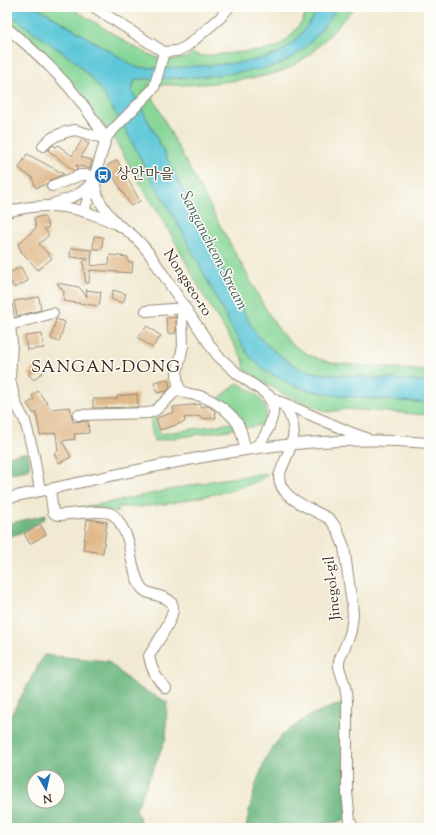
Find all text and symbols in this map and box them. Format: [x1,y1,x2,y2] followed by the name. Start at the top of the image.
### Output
[93,165,113,185] bus stop icon: 상안마을
[116,165,174,186] place label: 상안마을
[173,188,253,314] water label: Sangancheon Stream
[157,245,217,321] street label: Nongseo-ro
[31,356,181,380] district label: SANGAN-DONG
[319,555,347,622] street label: Jinegol-gil
[26,769,66,809] north arrow
[42,789,54,807] text: N

